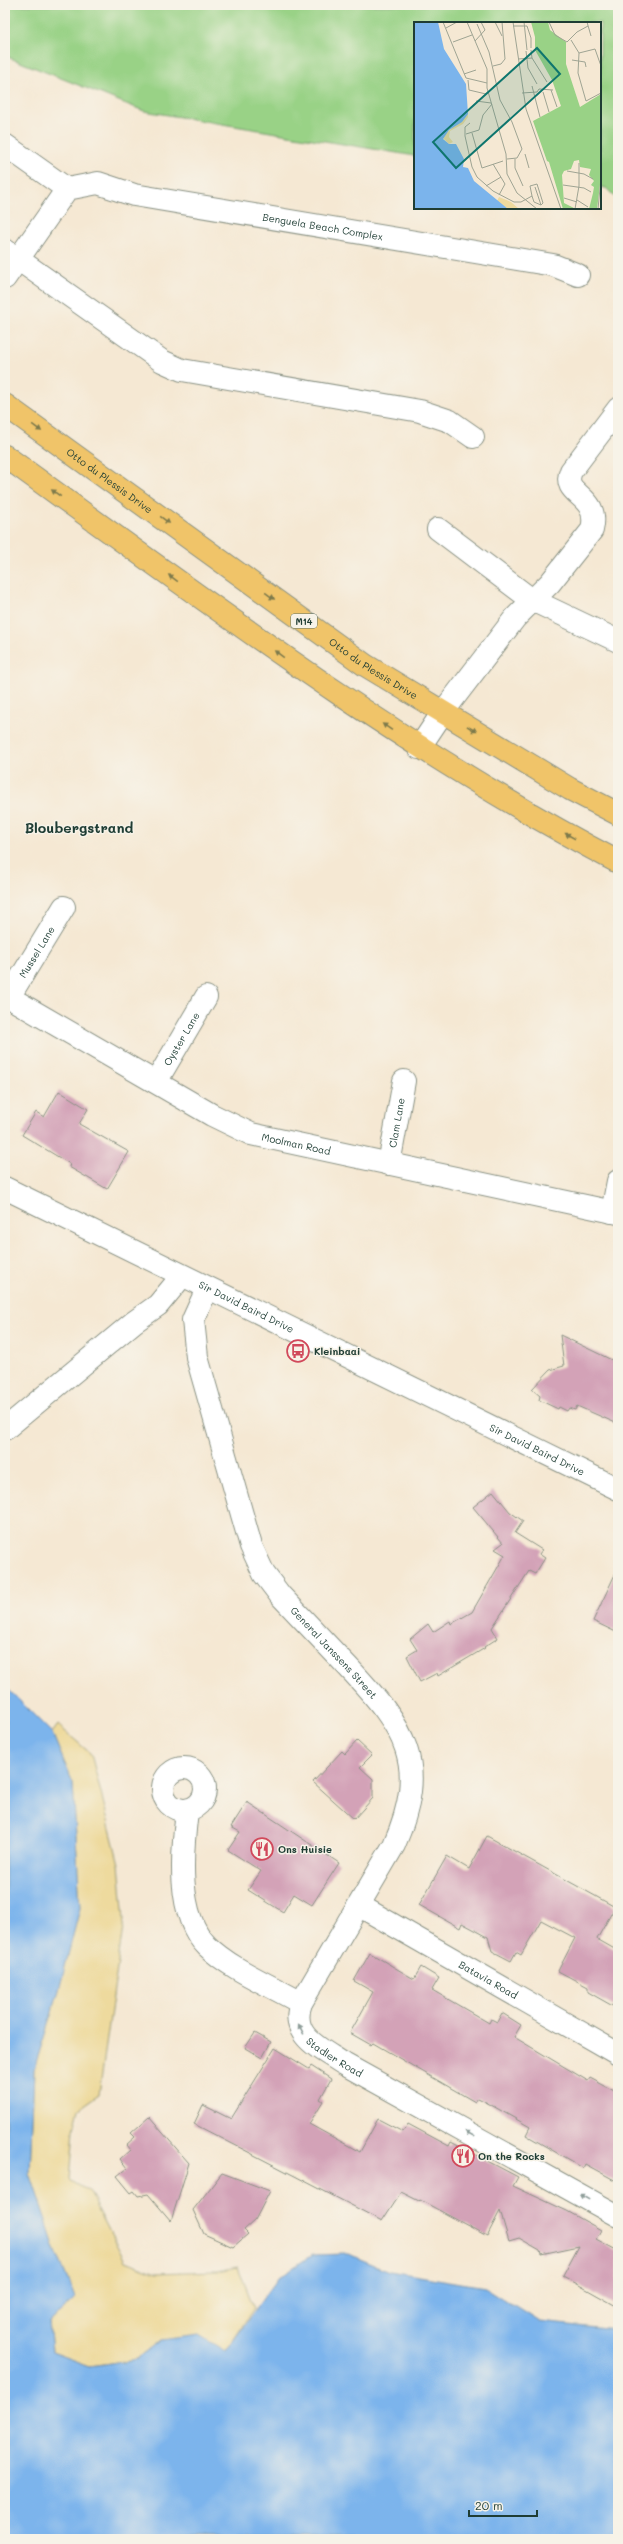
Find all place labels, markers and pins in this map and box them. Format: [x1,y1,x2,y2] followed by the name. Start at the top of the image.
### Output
[285,1338,311,1364] bus stop icon: Kleinbaai
[314,1344,360,1358] place label: Kleinbaai
[249,1836,275,1862] restaurant icon: Ons Huisie
[278,1842,332,1856] place label: Ons Huisie
[450,2143,476,2169] restaurant icon: On the Rocks
[478,2149,545,2163] place label: On the Rocks

